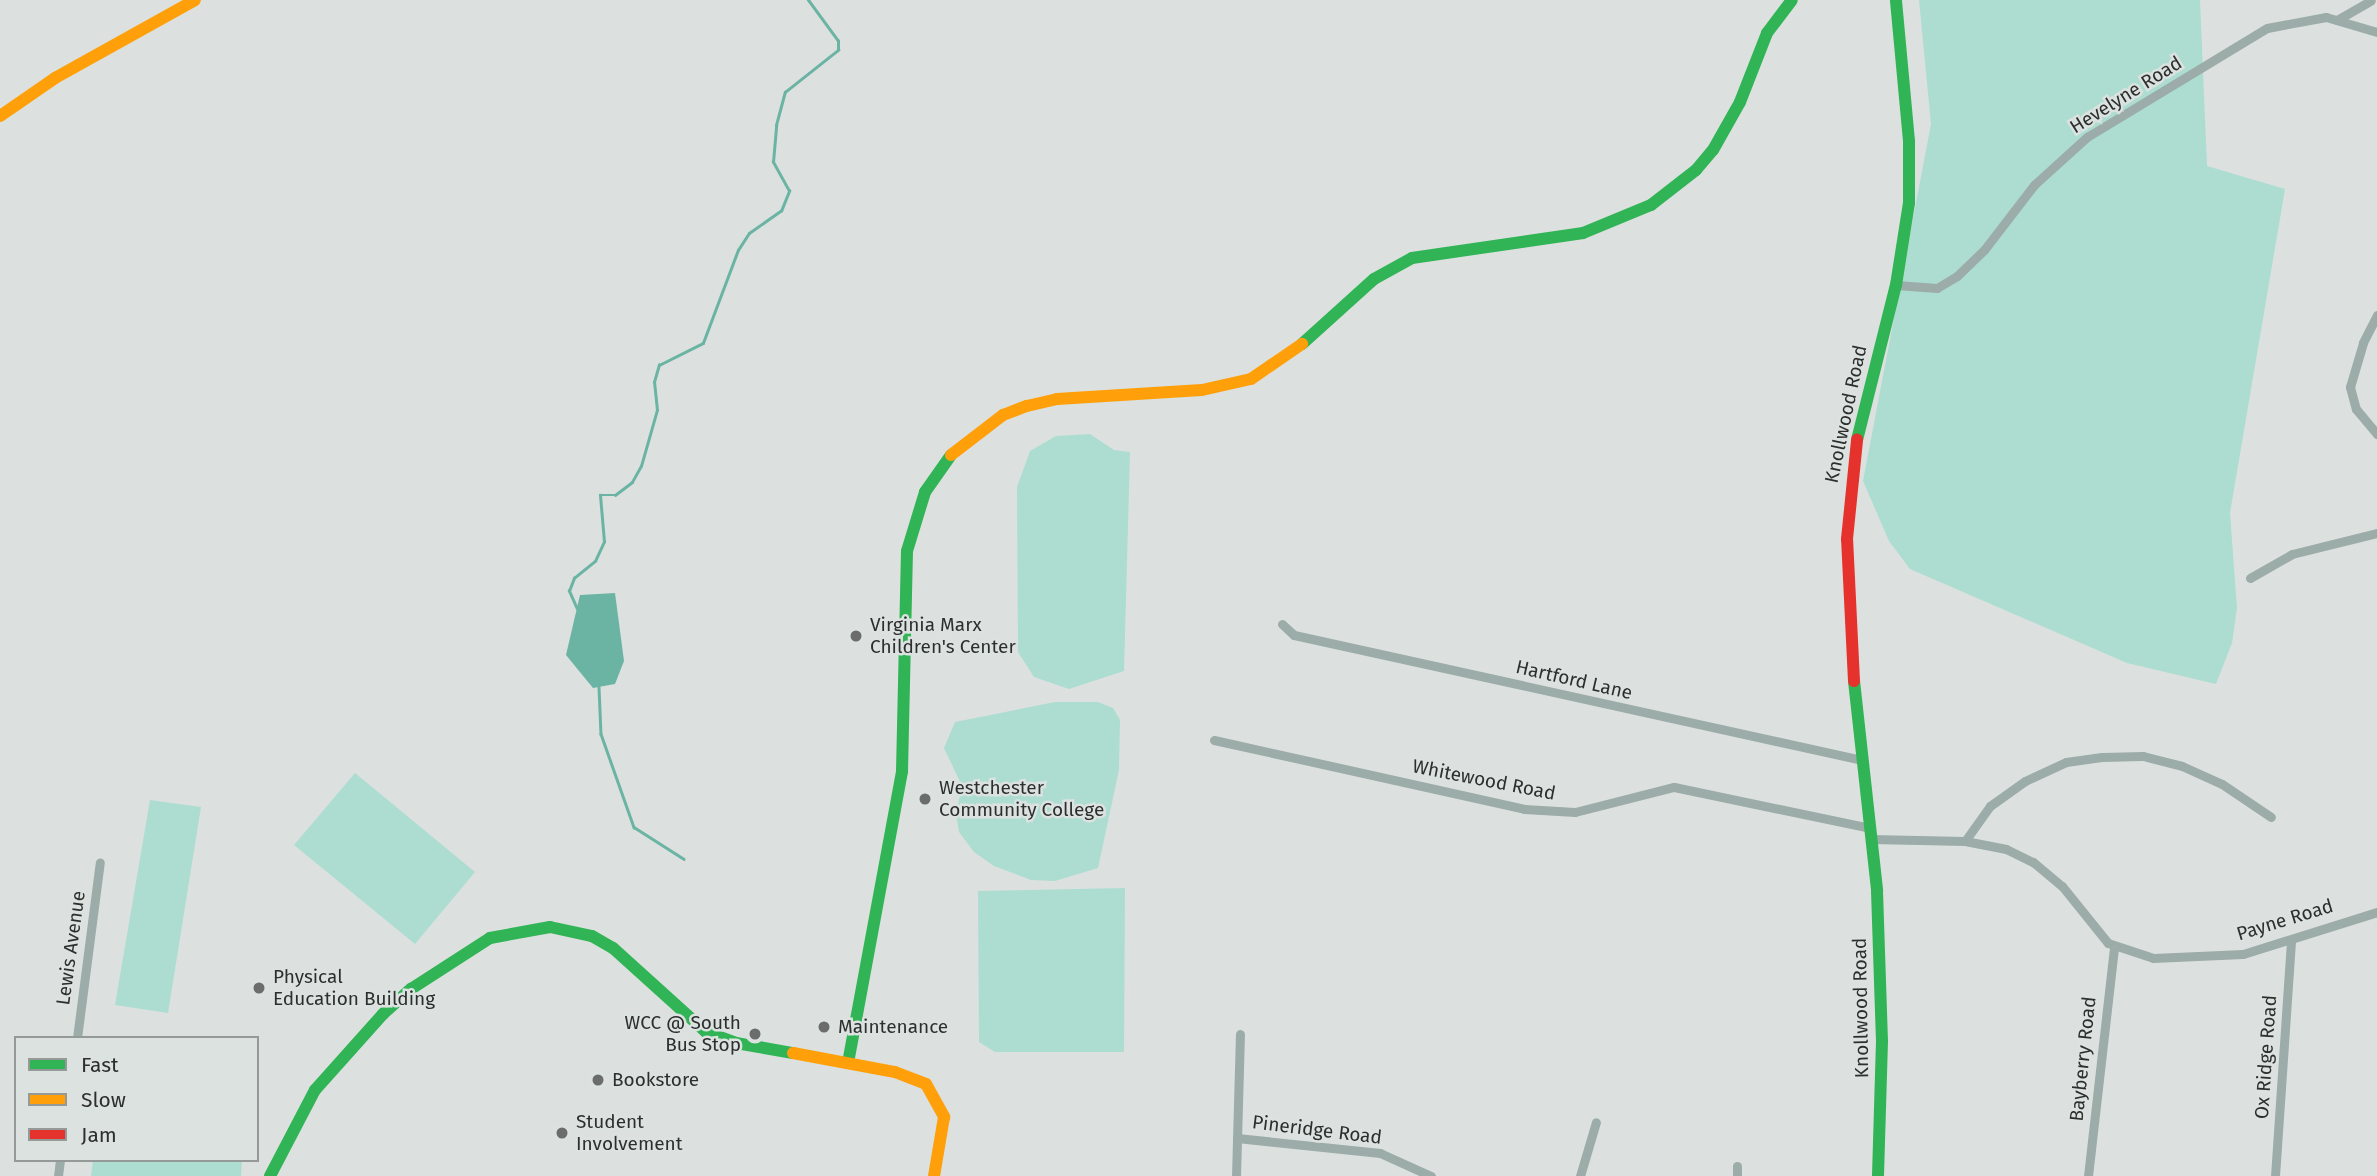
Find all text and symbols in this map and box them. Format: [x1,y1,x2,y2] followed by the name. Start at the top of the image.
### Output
[2066,51,2186,139] street label: Hevelyne Road
[1820,343,1872,485] street label: Knollwood Road
[870,614,1016,658] place label: Virginia Marx Children's Center
[848,628,864,644] marker: Virginia Marx Children's Center
[1513,656,1635,704] street label: Hartford Lane
[1411,755,1557,805] street label: Whitewood Road
[939,777,1104,821] place label: Westchester Community College
[917,791,933,807] marker: Westchester Community College
[52,889,90,1007] street label: Lewis Avenue
[2234,895,2336,945] street label: Payne Road
[1848,938,1874,1078] street label: Knollwood Road
[273,966,435,1010] place label: Physical Education Building
[251,980,267,996] marker: Physical Education Building
[2250,994,2282,1120] street label: Ox Ridge Road
[2065,995,2101,1123] street label: Bayberry Road
[624,1012,741,1056] place label: WCC @ South Bus Stop
[838,1016,948,1038] place label: Maintenance
[816,1019,832,1035] marker: Maintenance
[747,1026,763,1042] marker: WCC @ South Bus Stop
[14,1036,259,1162] legend
[81,1052,119,1078] text: Fast
[612,1069,699,1091] place label: Bookstore
[590,1072,606,1088] marker: Bookstore
[81,1087,126,1113] text: Slow
[576,1111,683,1155] place label: Student Involvement
[1251,1111,1383,1149] street label: Pineridge Road
[81,1122,117,1148] text: Jam
[554,1125,570,1141] marker: Student Involvement

